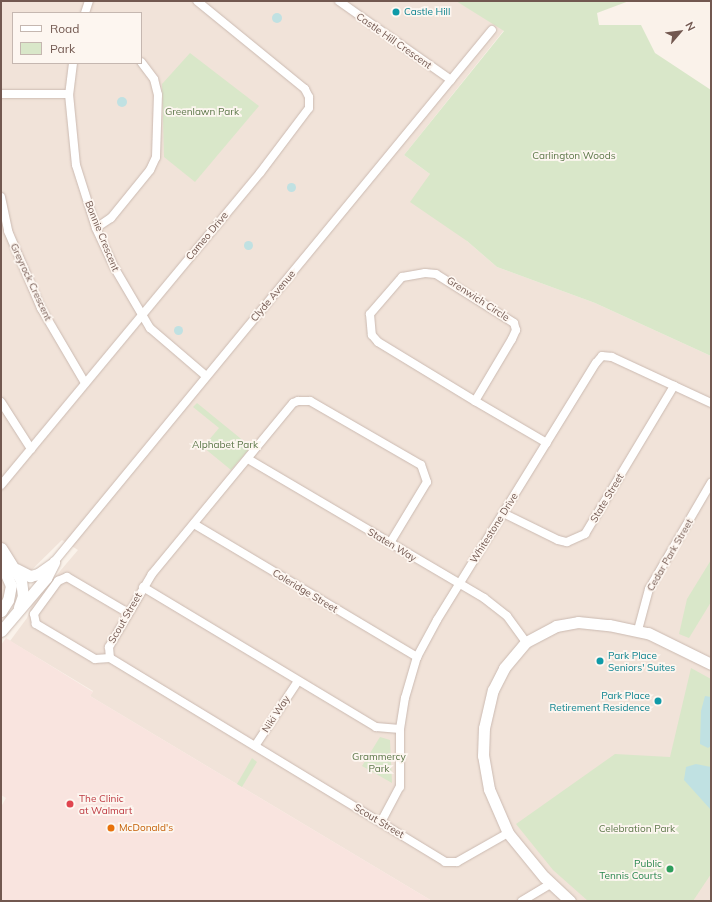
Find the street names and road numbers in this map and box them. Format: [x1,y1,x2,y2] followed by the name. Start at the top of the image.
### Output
[354,10,434,72] street label: Castle Hill Crescent
[82,199,122,273] street label: Bonnie Crescent
[183,209,231,263] street label: Cameo Drive
[8,241,54,323] street label: Greyrock Crescent
[248,268,298,324] street label: Clyde Avenue
[444,274,512,324] street label: Grenwich Circle
[588,471,626,525] street label: State Street
[468,491,520,565] street label: Whitestone Drive
[644,517,696,593] street label: Cedar Park Street
[365,526,419,564] street label: Staten Way
[270,567,340,615] street label: Coleridge Street
[106,591,144,645] street label: Scout Street
[260,693,292,735] street label: Niki Way
[352,801,406,841] street label: Scout Street

